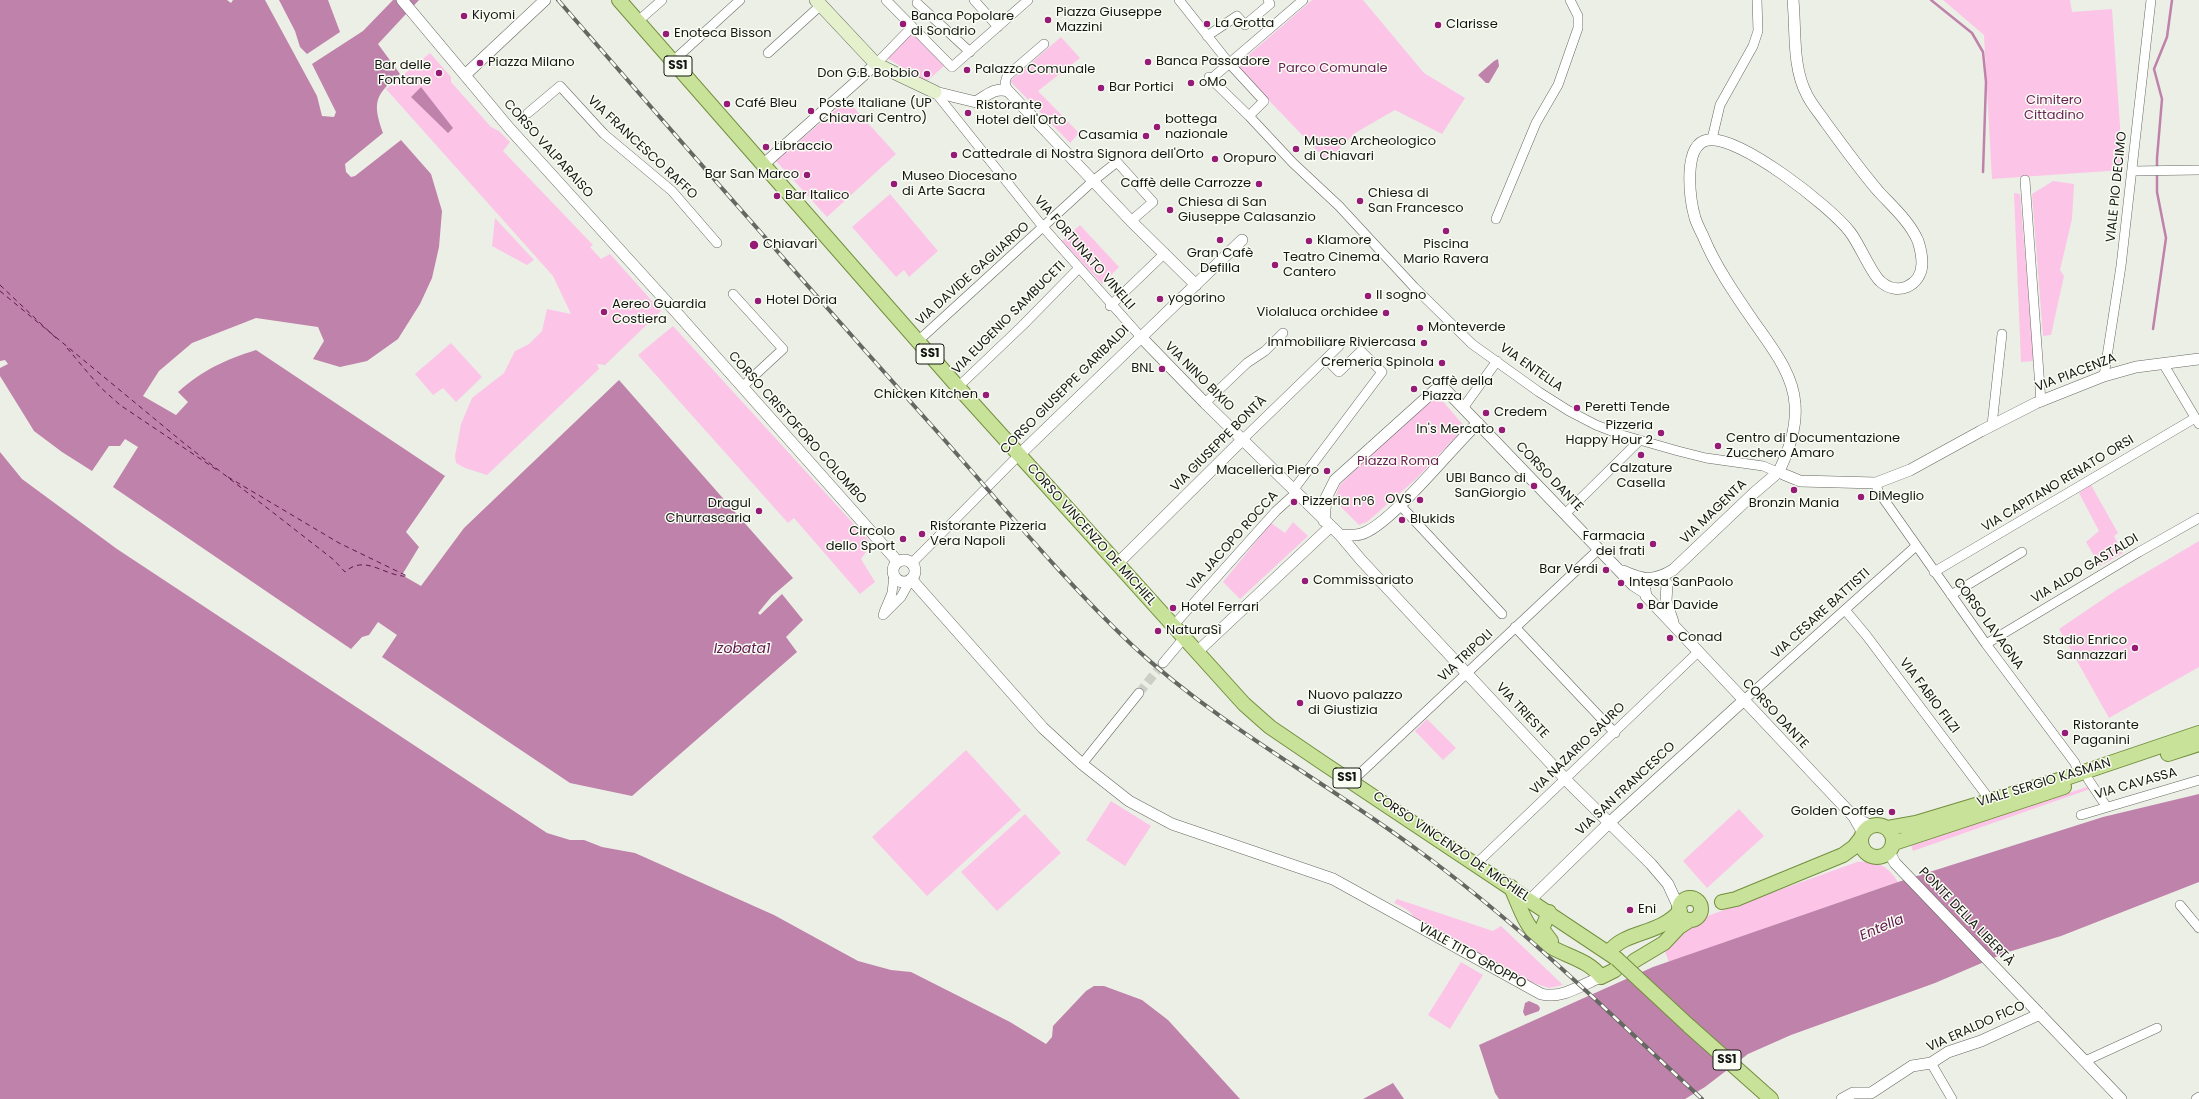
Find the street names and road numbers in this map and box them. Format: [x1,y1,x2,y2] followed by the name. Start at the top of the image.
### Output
[664,56,692,76] road number: SS1
[584,93,700,203] street label: VIA FRANCESCO RAFFO
[500,97,596,201] street label: CORSO VALPARAISO
[2103,131,2131,243] street label: VIALE PIO DECIMO
[1030,193,1138,313] street label: VIA FORTUNATO VINELLI
[913,219,1033,329] street label: VIA DAVIDE GAGLIARDO
[949,258,1069,378] street label: VIA EUGENIO SAMBUCETI
[997,322,1133,458] street label: CORSO GIUSEPPE GARIBALDI
[1161,339,1237,415] street label: VIA NINO BIXIO
[1496,340,1566,396] street label: VIA ENTELLA
[916,344,944,364] road number: SS1
[725,349,869,507] street label: CORSO CRISTOFORO COLOMBO
[2033,350,2119,396] street label: VIA PIACENZA
[1168,393,1270,495] street label: VIA GIUSEPPE BONTÀ
[1979,432,2137,536] street label: VIA CAPITANO RENATO ORSI
[1512,439,1586,515] street label: CORSO DANTE
[1023,461,1159,609] street label: CORSO VINCENZO DE MICHIEL
[1678,477,1750,547] street label: VIA MAGENTA
[1184,488,1282,594] street label: VIA JACOPO ROCCA
[2029,531,2141,607] street label: VIA ALDO GASTALDI
[1769,566,1873,662] street label: VIA CESARE BATTISTI
[1950,575,2026,673] street label: CORSO LAVAGNA
[1435,627,1497,685] street label: VIA TRIPOLI
[1896,655,1962,737] street label: VIA FABIO FILZI
[1739,676,1811,752] street label: CORSO DANTE
[1492,680,1552,742] street label: VIA TRIESTE
[1527,700,1629,798] street label: VIA NAZARIO SAURO
[1573,739,1679,839] street label: VIA SAN FRANCESCO
[1975,755,2113,811] street label: VIALE SERGIO KASMAN
[2093,765,2179,803] street label: VIA CAVASSA
[1333,768,1361,788] road number: SS1
[1370,789,1532,905] street label: CORSO VINCENZO DE MICHIEL
[1915,865,2017,969] street label: PONTE DELLA LIBERTÀ
[1415,920,1529,992] street label: VIALE TITO GROPPO
[1924,998,2028,1056] street label: VIA ERALDO FICO
[1713,1050,1741,1070] road number: SS1

